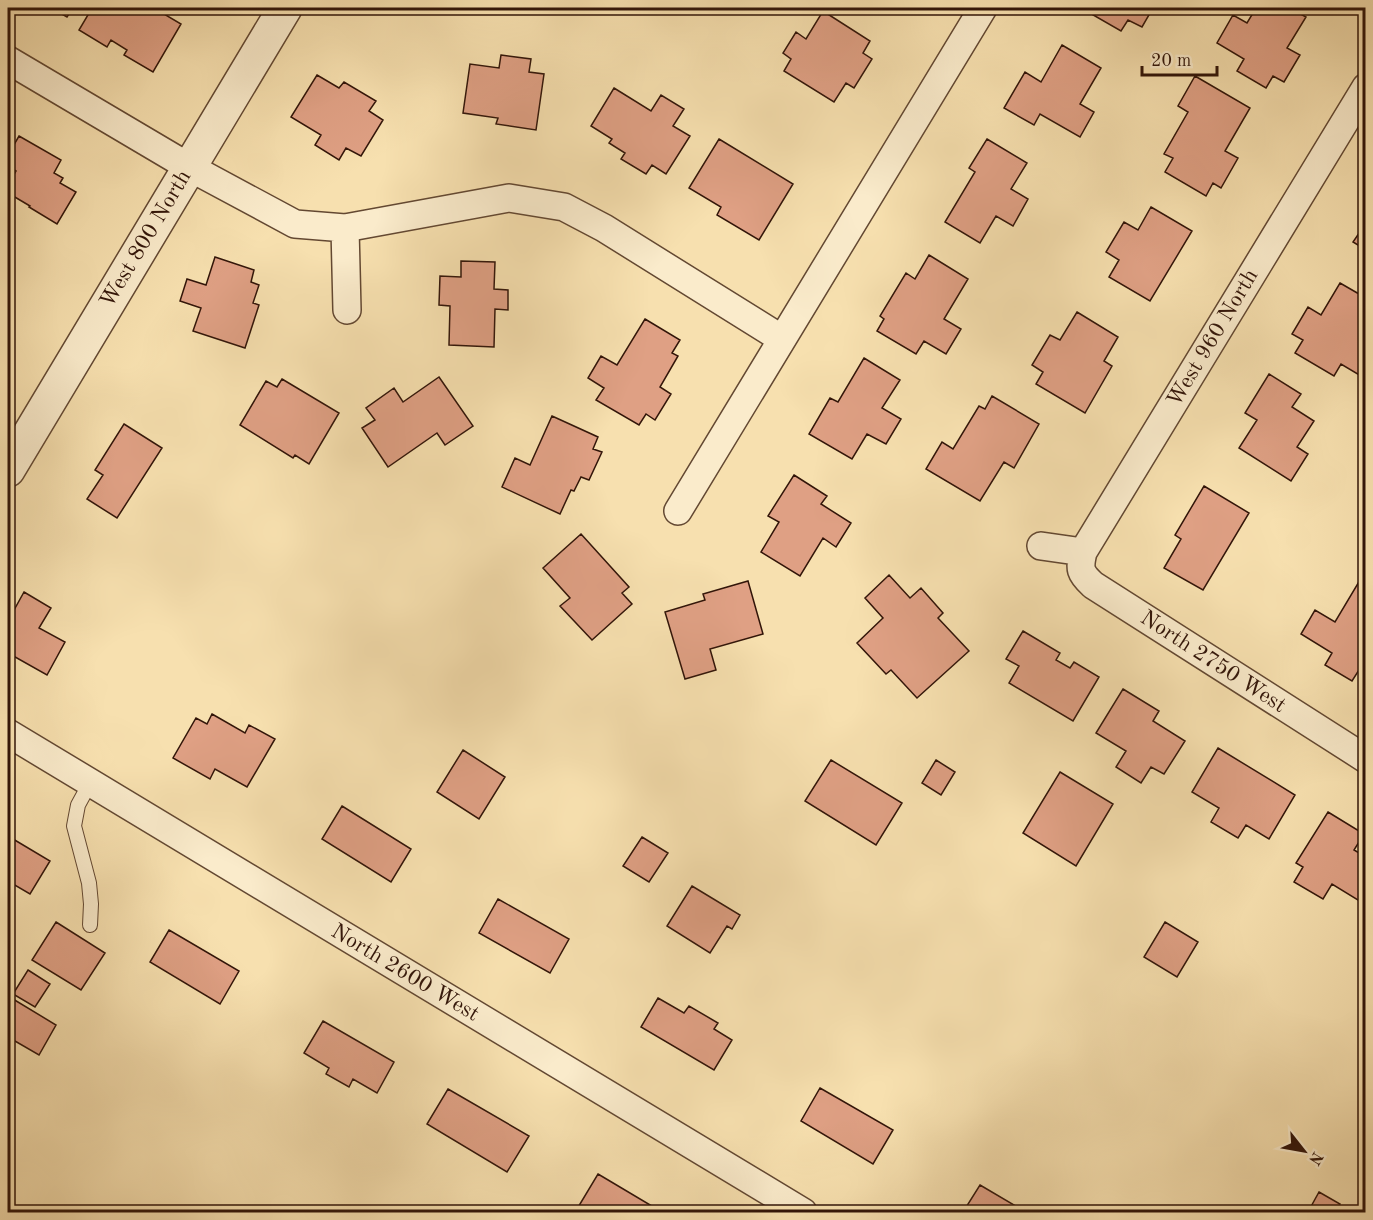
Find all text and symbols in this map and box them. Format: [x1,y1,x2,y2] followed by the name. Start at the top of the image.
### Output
[1142,39,1217,77] scale bar
[1151,52,1191,70] text: 20 m
[96,167,196,311] street label: West 800 North
[1163,266,1263,410] street label: West 960 North
[1136,607,1290,717] street label: North 2750 West
[327,920,483,1026] street label: North 2600 West
[1274,1121,1334,1181] north arrow
[1305,1148,1325,1168] text: N

